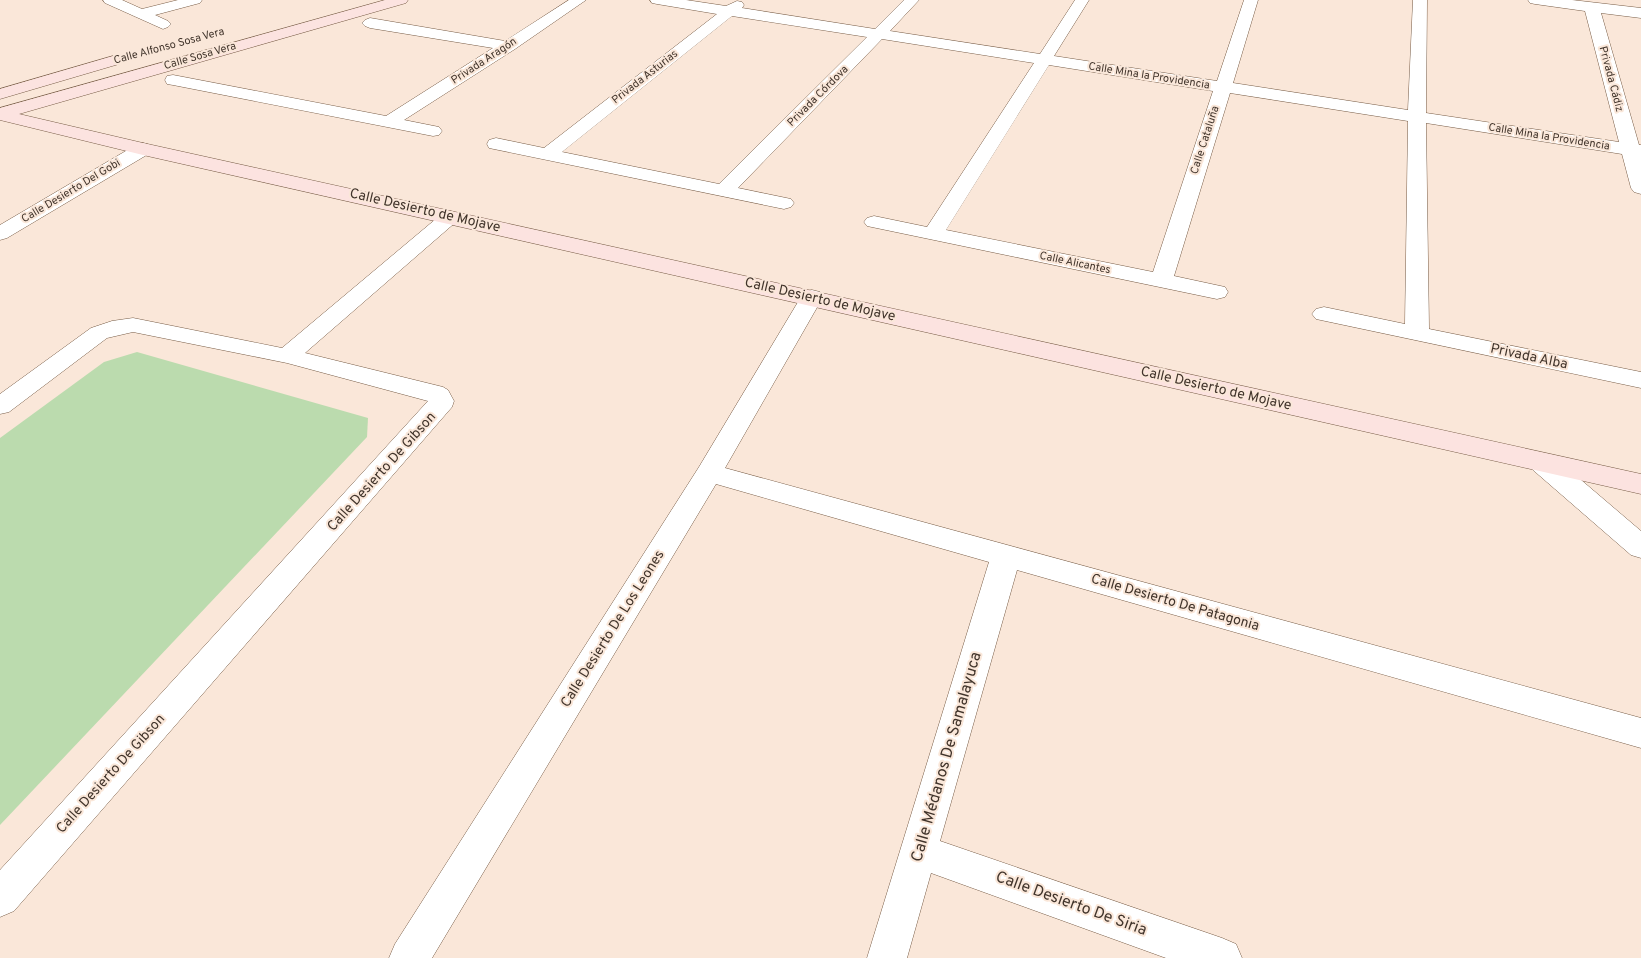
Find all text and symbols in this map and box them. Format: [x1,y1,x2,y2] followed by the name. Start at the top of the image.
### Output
[112,24,226,68] street label: Calle Alfonso Sosa Vera
[449,35,519,87] street label: Privada Aragón
[162,39,238,73] street label: Calle Sosa Vera
[1596,45,1626,113] street label: Privada Cádiz
[609,47,681,107] street label: Privada Asturias
[1087,59,1211,93] street label: Calle Mina la Providencia
[785,62,852,129] street label: Privada Córdova
[1187,104,1223,176] street label: Calle Cataluña
[1487,120,1611,154] street label: Calle Mina la Providencia
[19,156,123,226] street label: Calle Desierto Del Gobi
[348,185,502,237] street label: Calle Desierto de Mojave
[1038,249,1112,277] street label: Calle Alicantes
[743,274,897,326] street label: Calle Desierto de Mojave
[1489,340,1569,374] street label: Privada Alba
[1139,363,1293,415] street label: Calle Desierto de Mojave
[324,409,440,535] street label: Calle Desierto De Gibson
[558,547,668,711] street label: Calle Desierto De Los Leones
[1089,571,1261,635] street label: Calle Desierto De Patagonia
[907,650,987,864] street label: Calle Médanos De Samalayuca
[53,711,169,837] street label: Calle Desierto De Gibson
[993,867,1149,941] street label: Calle Desierto De Siria

